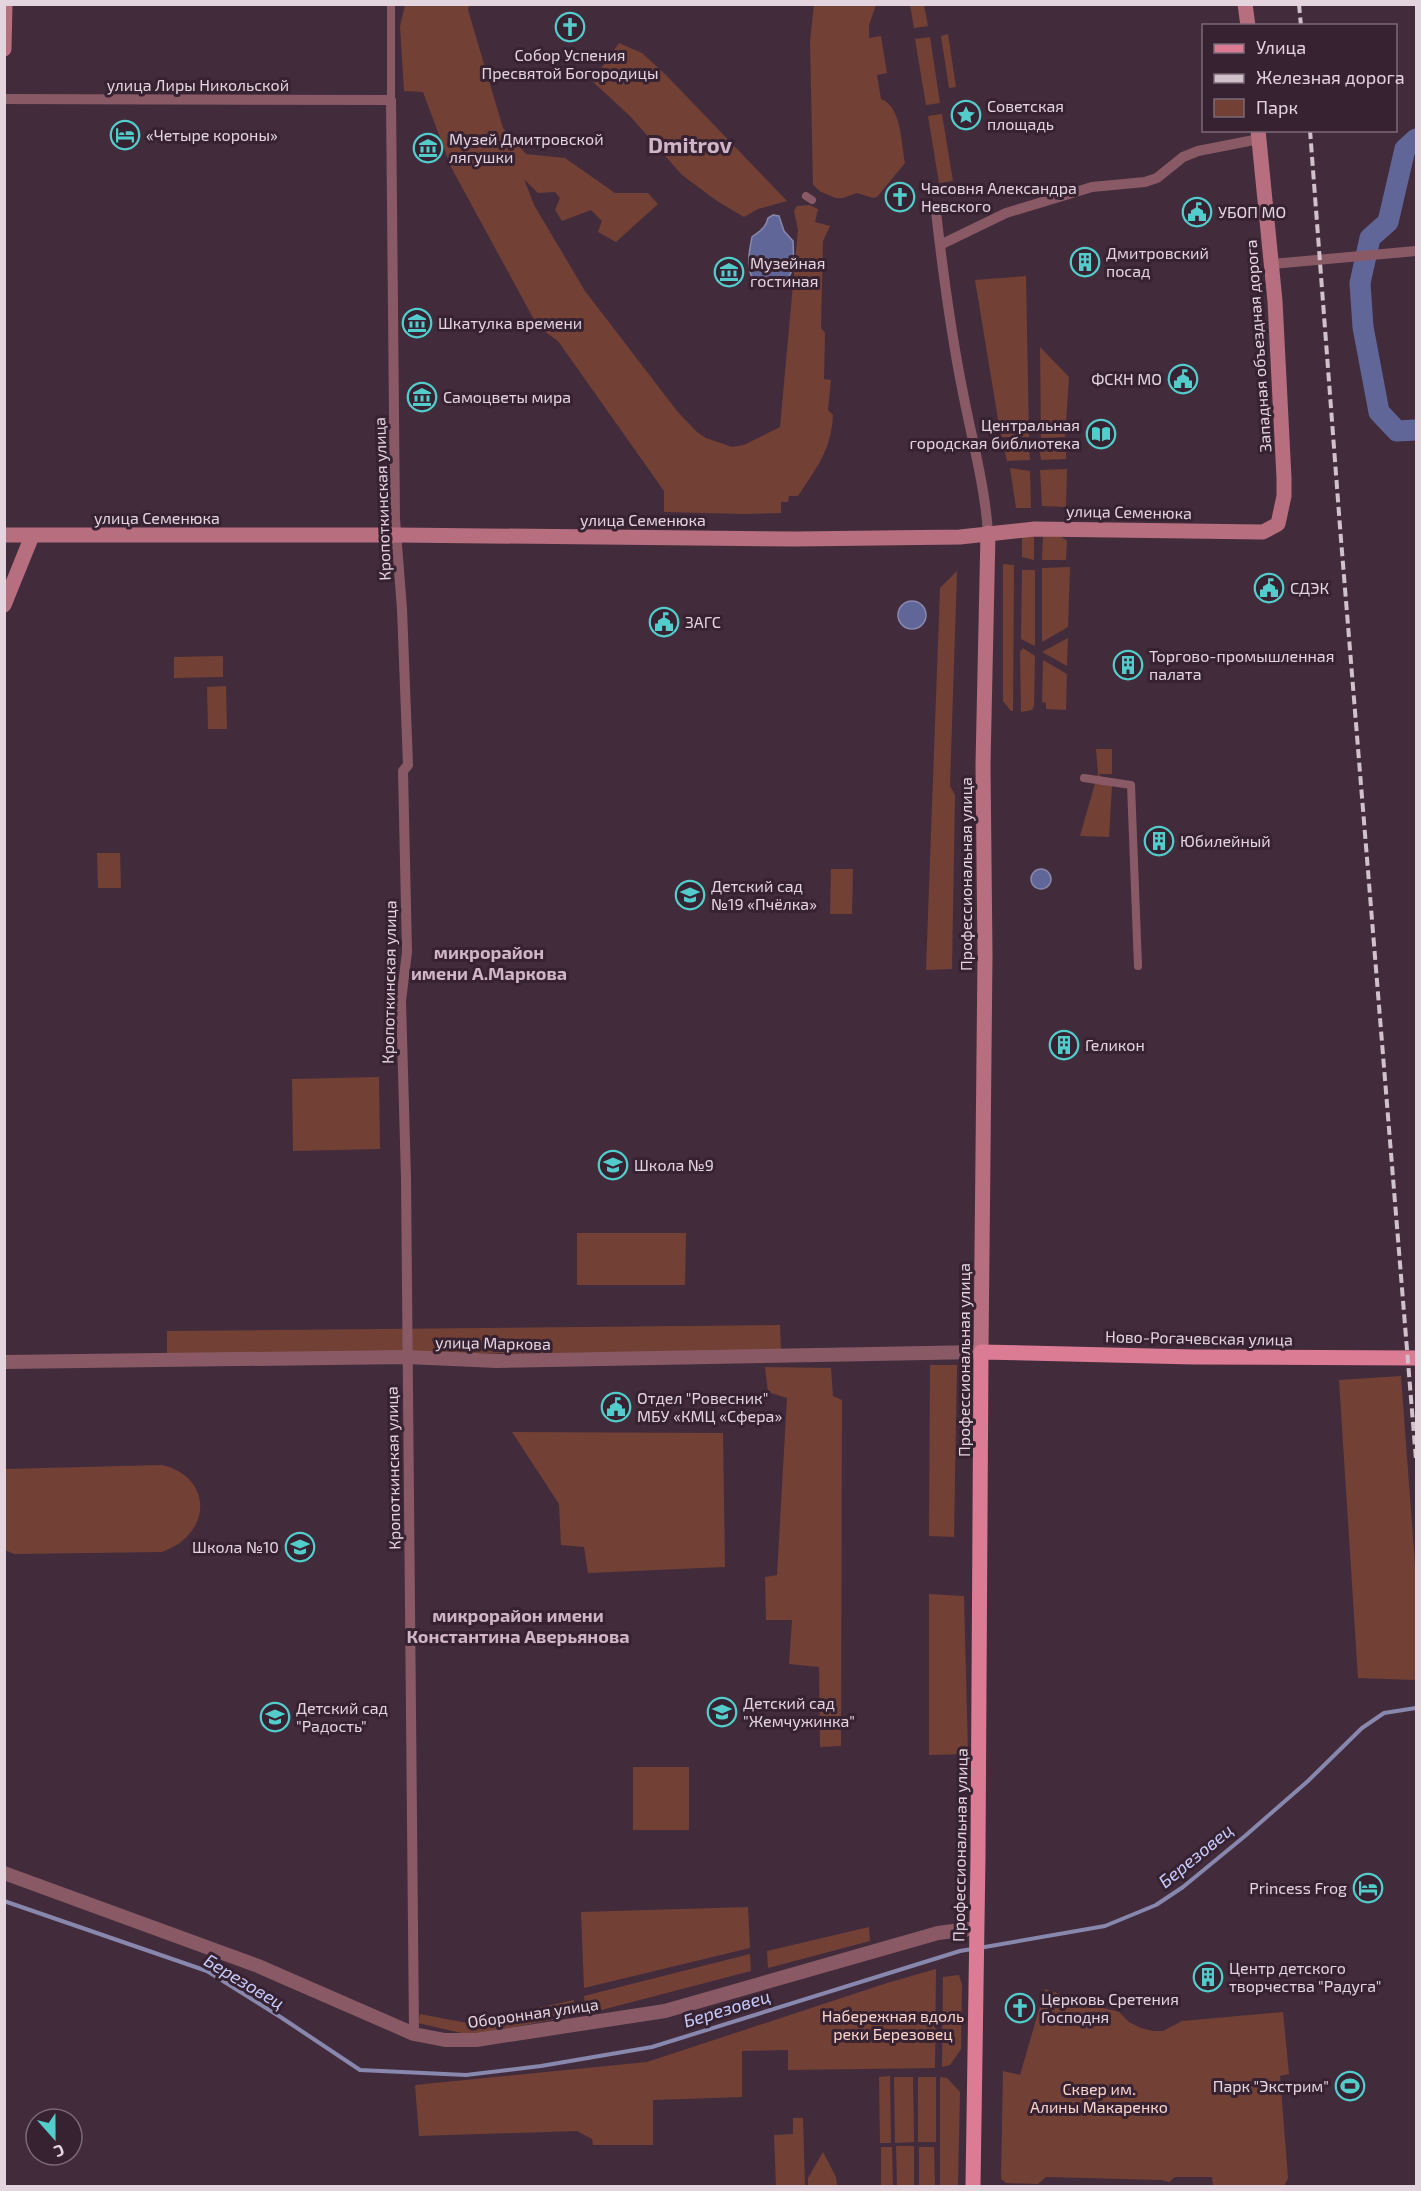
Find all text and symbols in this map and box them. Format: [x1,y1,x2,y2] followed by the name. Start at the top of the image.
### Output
[554,11,586,43] church icon: Собор Успения Пресвятой Богородицы
[1202,24,1397,132] legend
[1256,36,1306,58] text: Улица
[481,45,659,82] place label: Собор Успения Пресвятой Богородицы
[1256,66,1405,88] text: Железная дорога
[107,75,289,95] street label: улица Лиры Никольской
[987,96,1064,133] place label: Советская площадь
[1256,96,1298,118] text: Парк
[950,99,982,131] place icon: Советская площадь
[109,119,141,151] hotel icon: «Четыре короны»
[146,125,278,144] place label: «Четыре короны»
[449,129,604,167] place label: Музей Дмитровской лягушки
[648,131,733,157] district label: Dmitrov
[412,132,444,164] museum icon: Музей Дмитровской лягушки
[921,178,1077,215] place label: Часовня Александра Невского
[884,181,916,213] church icon: Часовня Александра Невского
[1181,196,1213,228] public building icon: УБОП МО
[1218,202,1286,221] place label: УБОП МО
[1241,239,1274,453] street label: Западная объездная дорога
[1106,243,1209,280] place label: Дмитровский посад
[1069,246,1101,278] building icon: Дмитровский посад
[750,253,825,290] place label: Музейная гостиная
[713,256,745,288] museum icon: Музейная гостиная
[401,307,433,339] museum icon: Шкатулка времени
[438,313,582,333] place label: Шкатулка времени
[1167,363,1199,395] public building icon: ФСКН МО
[1091,369,1162,388] place label: ФСКН МО
[406,381,438,413] museum icon: Самоцветы мира
[443,387,571,406] place label: Самоцветы мира
[910,415,1080,452] place label: Центральная городская библиотека
[369,417,395,581] street label: Кропоткинская улица
[1085,418,1117,450] library icon: Центральная городская библиотека
[1066,501,1192,523] street label: улица Семенюка
[94,508,220,528] street label: улица Семенюка
[580,510,706,530] street label: улица Семенюка
[1253,572,1285,604] public building icon: СДЭК
[1290,578,1329,597] place label: СДЭК
[648,606,680,638] public building icon: ЗАГС
[685,612,721,631] place label: ЗАГС
[1149,646,1334,683] place label: Торгово-промышленная палата
[1112,649,1144,681] building icon: Торгово-промышленная палата
[956,777,976,971] street label: Профессиональная улица
[1143,825,1175,857] building icon: Юбилейный
[1180,831,1271,850] place label: Юбилейный
[711,876,817,913] place label: Детский сад №19 «Пчёлка»
[674,879,706,911] school or university icon: Детский сад №19 «Пчёлка»
[378,900,400,1064] street label: Кропоткинская улица
[411,941,567,984] district label: микрорайон имени А.Маркова
[1048,1029,1080,1061] building icon: Геликон
[1085,1035,1145,1054] place label: Геликон
[597,1149,629,1181] school or university icon: Школа №9
[634,1155,714,1174] place label: Школа №9
[954,1263,974,1457] street label: Профессиональная улица
[1105,1326,1293,1350] street label: Ново-Рогачевская улица
[435,1332,551,1354] street label: улица Маркова
[382,1386,404,1550] street label: Кропоткинская улица
[637,1388,782,1425] place label: Отдел "Ровесник" МБУ «КМЦ «Сфера»
[600,1391,632,1423] public building icon: Отдел "Ровесник" МБУ «КМЦ «Сфера»
[284,1531,316,1563] school or university icon: Школа №10
[192,1537,279,1556] place label: Школа №10
[406,1604,630,1647] district label: микрорайон имени Константина Аверьянова
[743,1693,855,1731] place label: Детский сад "Жемчужинка"
[706,1696,738,1728] school or university icon: Детский сад "Жемчужинка"
[296,1698,388,1735] place label: Детский сад "Радость"
[259,1701,291,1733] school or university icon: Детский сад "Радость"
[948,1748,972,1942] street label: Профессиональная улица
[1154,1818,1237,1892] water label: Березовец
[1352,1872,1384,1904] hotel icon: Princess Frog
[1249,1878,1347,1897] place label: Princess Frog
[200,1949,289,2014] water label: Березовец
[1229,1958,1381,1996] place label: Центр детского творчества "Радуга"
[1192,1961,1224,1993] building icon: Центр детского творчества "Радуга"
[681,1984,773,2032] water label: Березовец
[1041,1989,1179,2026] place label: Церковь Сретения Господня
[1004,1992,1036,2024] church icon: Церковь Сретения Господня
[466,1994,600,2032] street label: Оборонная улица
[822,2006,964,2043] park label: Набережная вдоль реки Березовец
[1334,2070,1366,2102] sports icon: Парк "Экстрим"
[1213,2076,1329,2095] place label: Парк "Экстрим"
[1030,2079,1168,2116] park label: Сквер им. Алины Макаренко
[24,2107,84,2167] north arrow
[52,2141,67,2162] text: С

